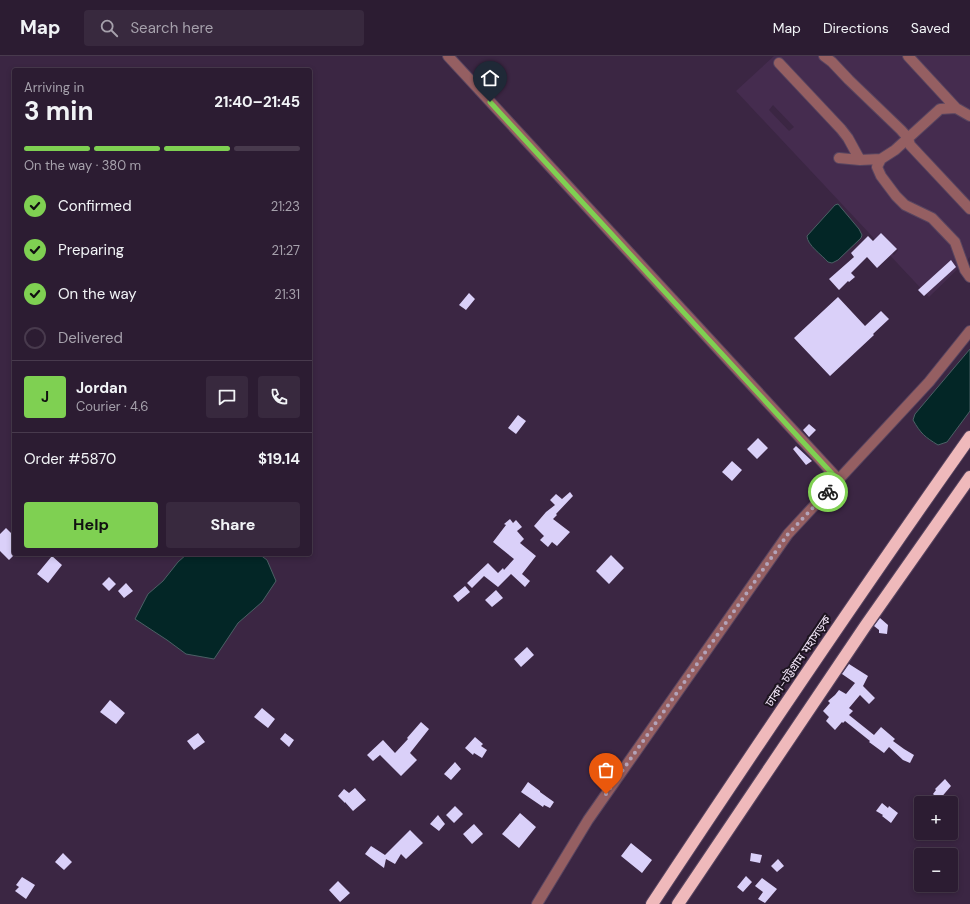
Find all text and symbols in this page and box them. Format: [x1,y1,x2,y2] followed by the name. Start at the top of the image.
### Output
[84,10,364,46] search box
[20,15,60,40] text: Map
[98,17,120,39] icon: search
[130,18,213,38] text: Search here
[773,19,801,37] text: Map
[823,19,889,37] text: Directions
[911,19,950,37] text: Saved
[473,61,507,102] pin
[479,67,501,89] icon: home
[24,79,84,96] text: Arriving in
[214,92,300,112] text: 21:40–21:45
[24,94,93,128] text: 3 min
[24,157,141,174] text: On the way · 380 m
[24,195,46,217] icon: check
[58,196,132,216] text: Confirmed
[271,198,300,215] text: 21:23
[24,239,46,261] icon: check
[58,240,124,260] text: Preparing
[272,242,300,259] text: 21:27
[24,283,46,305] icon: check
[58,284,137,304] text: On the way
[274,286,300,303] text: 21:31
[58,328,123,348] text: Delivered
[206,376,248,418] button: chat
[258,376,300,418] button: phone
[76,378,127,398] text: Jordan
[41,387,49,407] text: J
[76,398,148,415] text: Courier · 4.6
[24,449,116,469] text: Order #5870
[258,449,300,469] text: $19.14
[808,472,848,512] courier
[817,481,839,503] icon: bike
[24,502,158,548] button: Help
[166,502,300,548] button: Share
[761,612,835,711] street label: ঢাকা-চট্টগ্রাম মহাসড়ক
[589,753,623,794] pin
[595,759,617,781] icon: bag
[914,796,958,892] map controls
[914,796,958,840] button: +
[914,848,958,892] button: −

